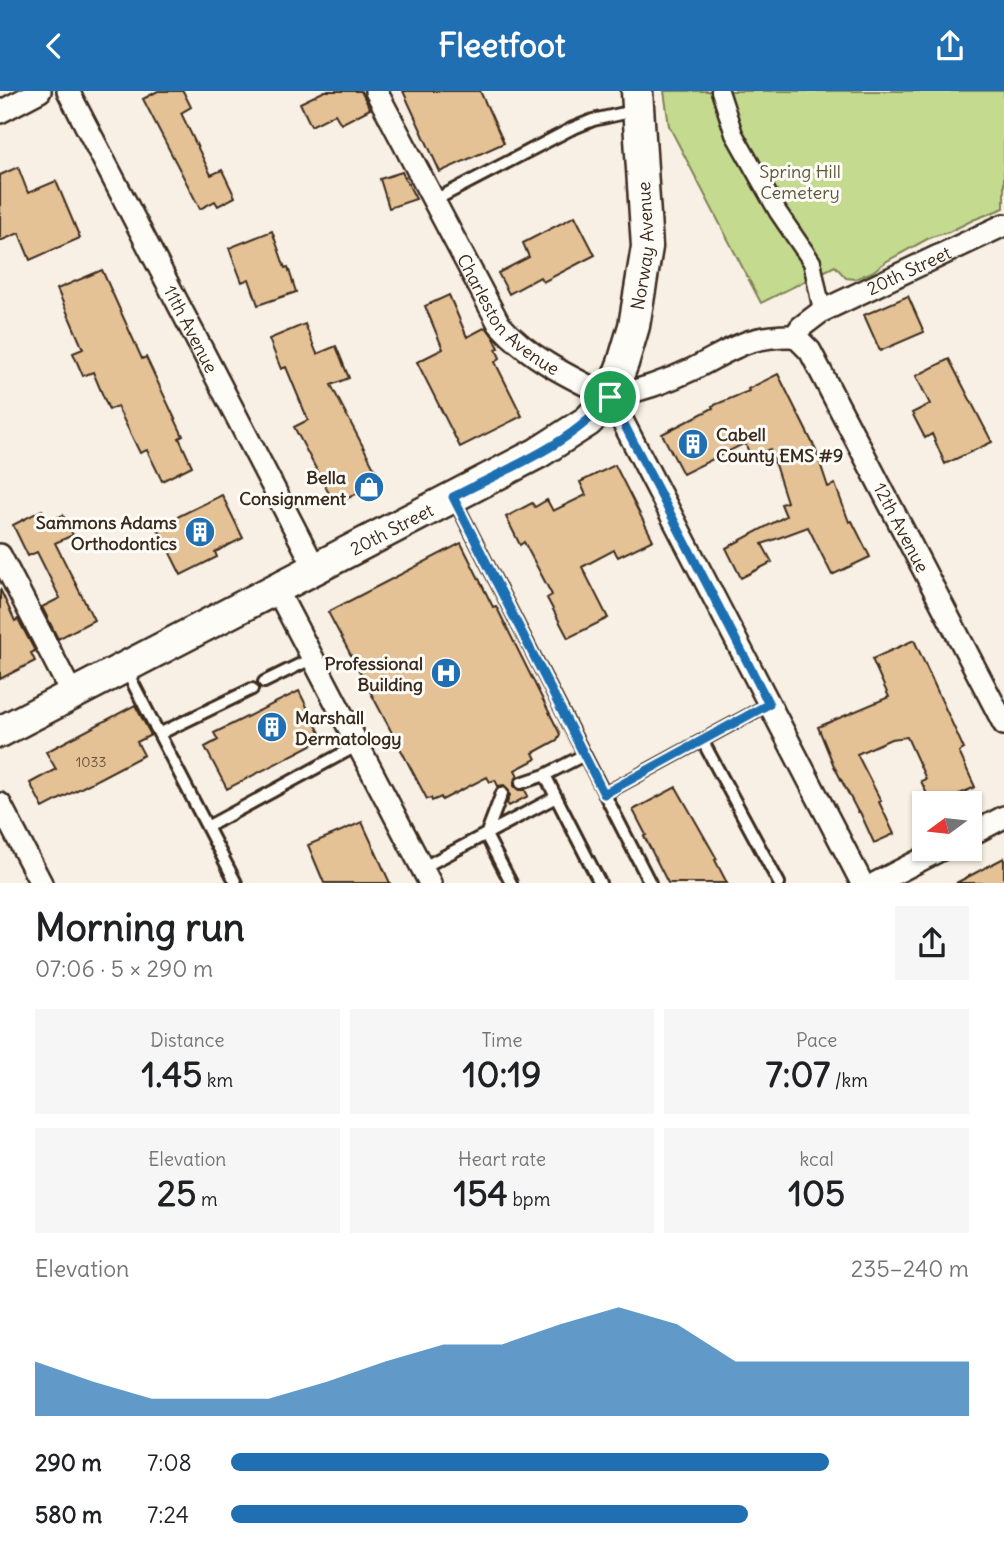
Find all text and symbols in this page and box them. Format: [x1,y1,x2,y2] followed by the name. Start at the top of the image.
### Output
[438,25,566,66] text: Fleetfoot
[35,27,73,65] icon: back
[931,27,969,65] icon: share
[759,160,841,204] park label: Spring Hill Cemetery
[625,181,658,312] street label: Norway Avenue
[863,240,954,300] street label: 20th Street
[452,250,564,380] street label: Charleston Avenue
[159,281,223,377] street label: 11th Avenue
[580,367,640,427] pin
[591,378,629,416] icon: arrive
[716,423,843,467] place label: Cabell County EMS #9
[676,427,710,461] building icon: Cabell County EMS #9
[239,466,347,510] place label: Bella Consignment
[352,470,386,504] shop icon: Bella Consignment
[869,479,935,576] street label: 12th Avenue
[346,498,437,560] street label: 20th Street
[36,511,177,555] place label: Sammons Adams Orthodontics
[183,515,217,549] building icon: Sammons Adams Orthodontics
[325,652,423,696] place label: Professional Building
[429,656,463,690] hospital icon: Professional Building
[295,706,401,750] place label: Marshall Dermatology
[255,710,289,744] building icon: Marshall Dermatology
[76,753,106,771] house number: 1033
[912,791,982,861] north arrow
[912,791,982,861] map controls
[35,904,245,951] text: Morning run
[895,906,969,980] button: share
[35,954,213,983] text: 07:06 · 5 × 290 m
[150,1028,224,1052] text: Distance
[481,1028,523,1052] text: Time
[796,1028,837,1052] text: Pace
[141,1052,202,1096] text: 1.45
[463,1052,541,1096] text: 10:19
[765,1052,830,1096] text: 7:07
[202,1068,233,1092] text: km
[830,1068,868,1092] text: /km
[148,1147,226,1171] text: Elevation
[458,1147,546,1171] text: Heart rate
[800,1147,834,1171] text: kcal
[157,1171,196,1215] text: 25
[454,1171,508,1215] text: 154
[788,1171,845,1215] text: 105
[196,1187,218,1211] text: m
[508,1187,550,1211] text: bpm
[35,1254,129,1283] text: Elevation
[851,1254,969,1283] text: 235–240 m
[35,1448,102,1477] text: 290 m
[147,1448,192,1477] text: 7:08
[35,1500,102,1529] text: 580 m
[147,1500,189,1529] text: 7:24

